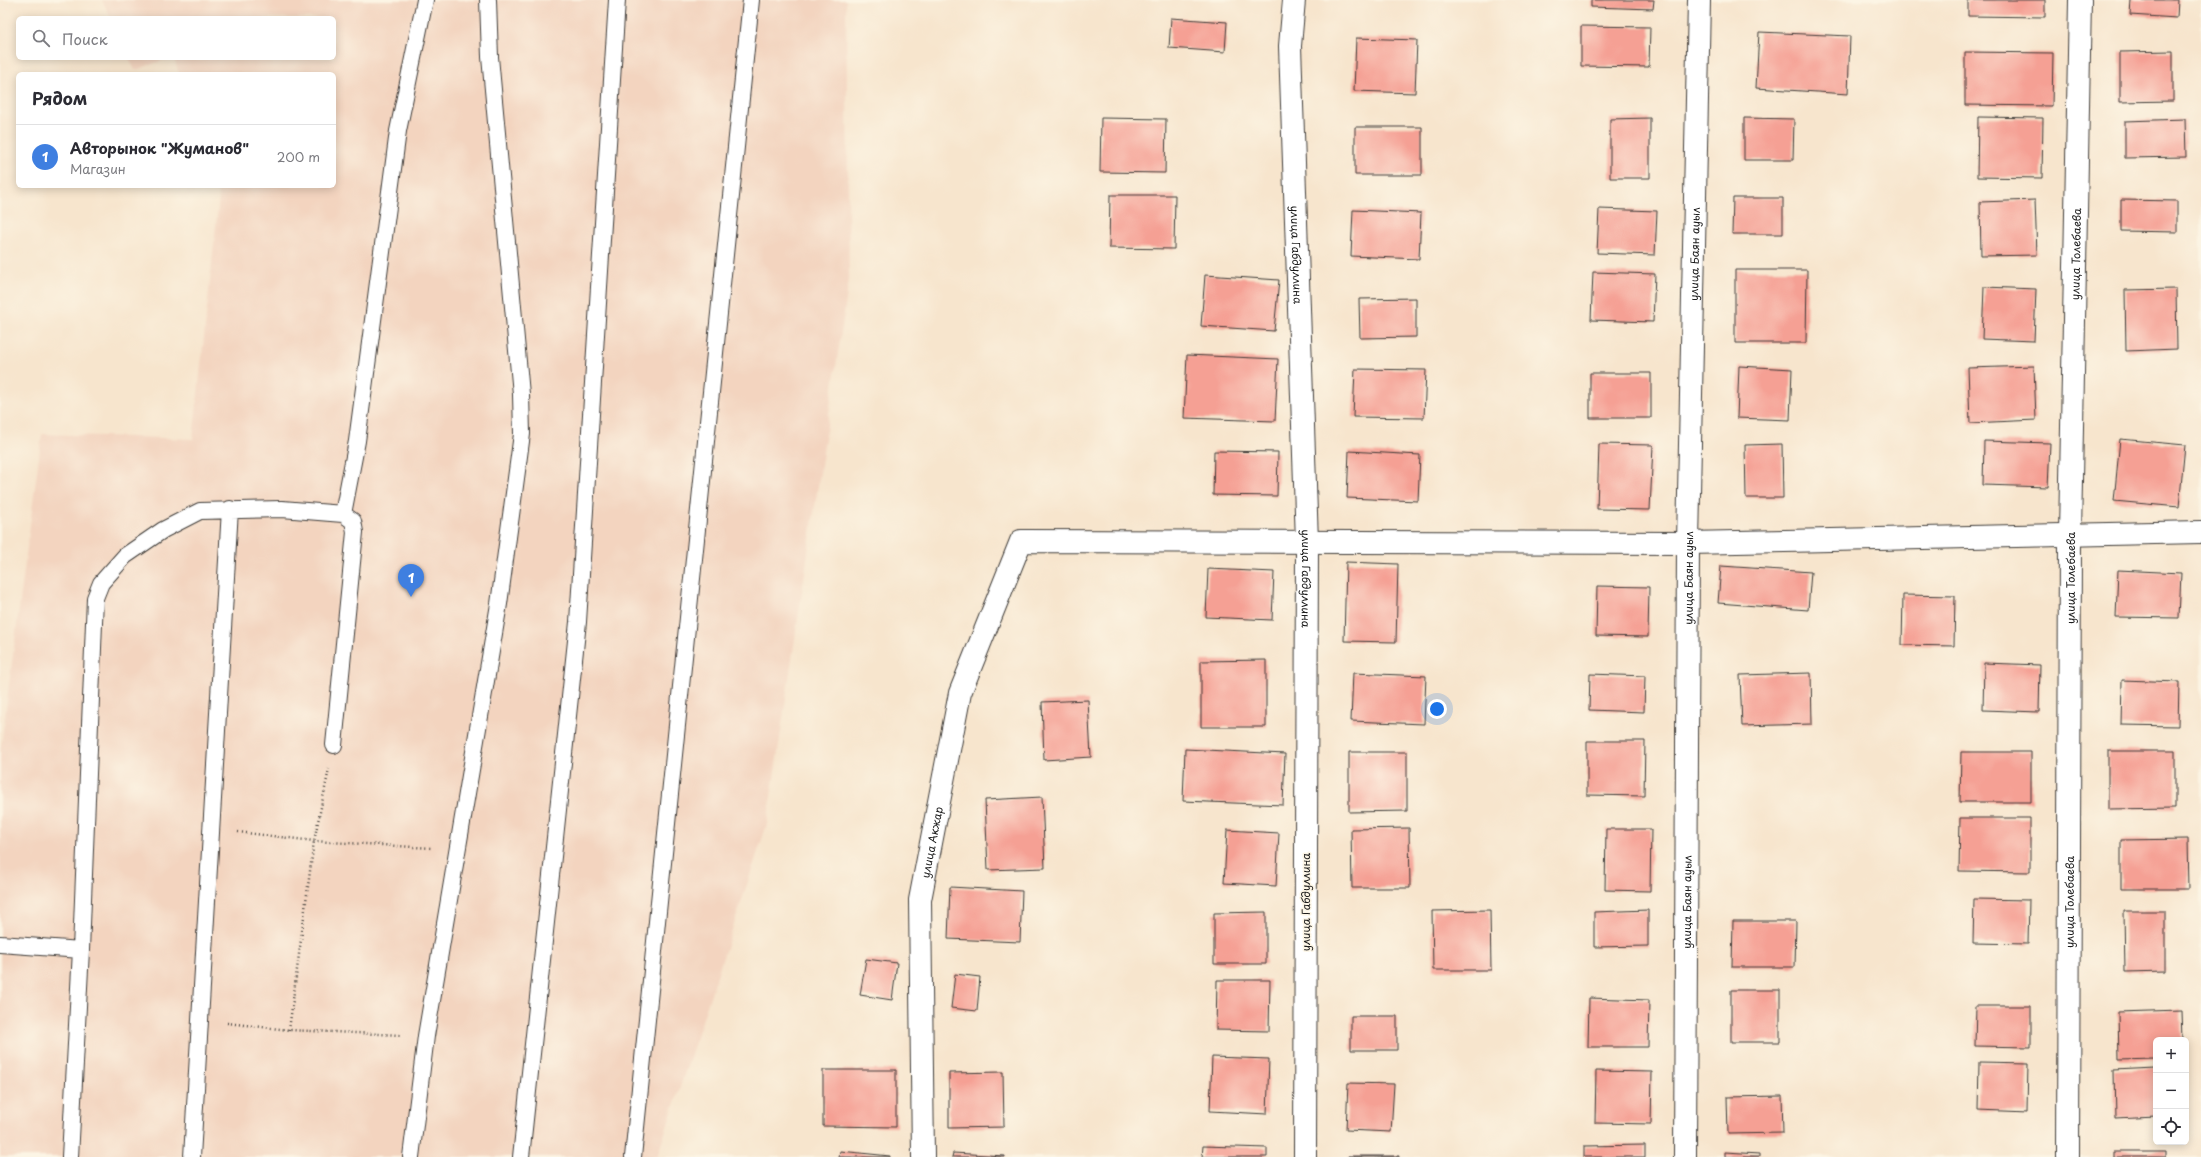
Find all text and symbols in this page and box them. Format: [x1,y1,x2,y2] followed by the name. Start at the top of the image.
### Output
[16,16,336,60] search box
[30,27,52,49] icon: search
[62,27,108,50] text: Поиск
[32,85,87,111] text: Рядом
[70,136,249,159] text: Авторынок "Жуманов"
[42,147,48,166] text: 1
[277,147,320,166] text: 200 m
[70,159,126,178] text: Магазин
[1287,205,1307,304] street label: улица Габдуллина
[1684,207,1703,301] street label: улица Баян ауыл
[2066,208,2085,300] street label: улица Толебаева
[1298,529,1316,628] street label: улица Габдуллина
[1679,531,1697,625] street label: улица Баян ауыл
[2061,532,2079,624] street label: улица Толебаева
[398,564,424,597] pin: 1
[1427,699,1447,719] your location
[916,804,946,879] street label: улица Акжар
[1297,853,1314,951] street label: улица Габдуллина
[1678,855,1695,949] street label: улица Баян ауыл
[2060,856,2077,948] street label: улица Толебаева
[2153,1037,2189,1145] map controls
[2153,1037,2189,1073] button: +
[2153,1073,2189,1109] button: −
[2153,1109,2189,1145] button: locate

